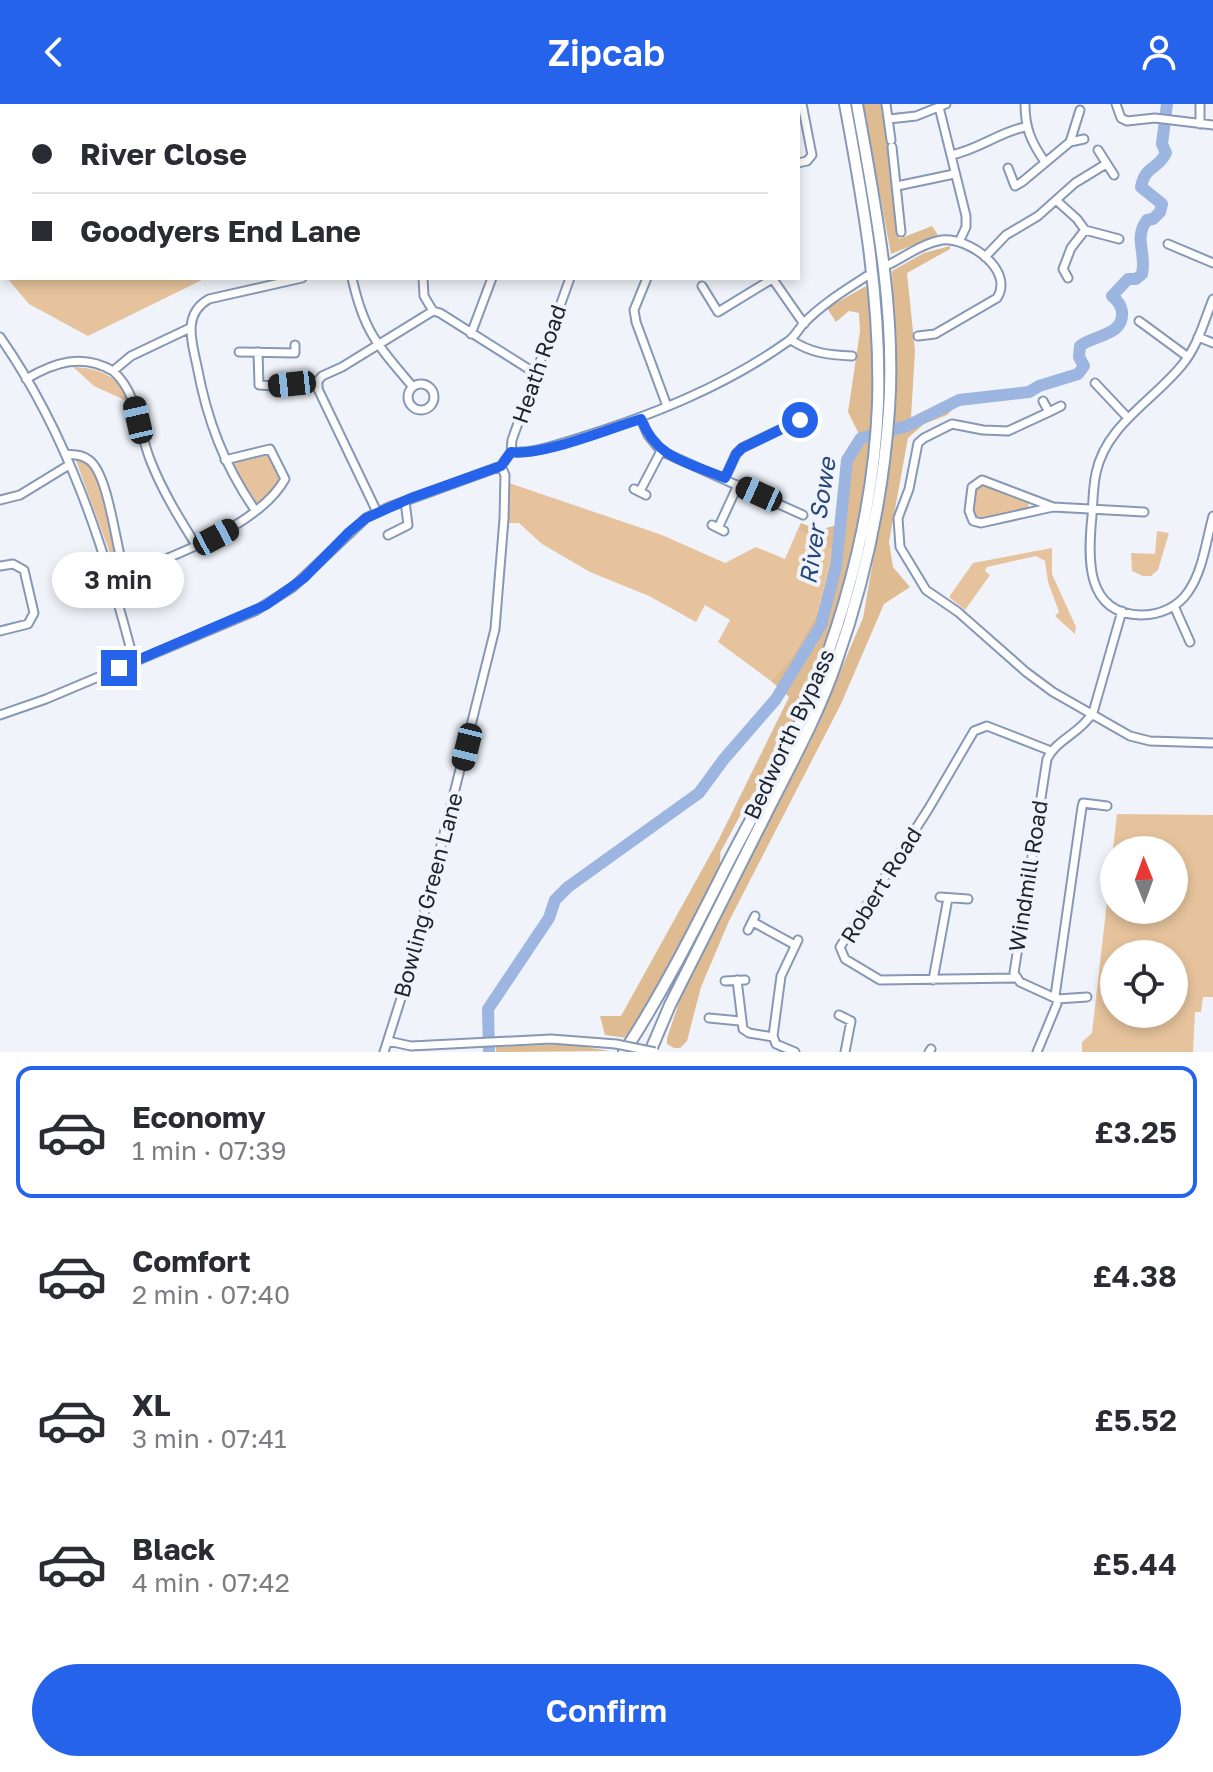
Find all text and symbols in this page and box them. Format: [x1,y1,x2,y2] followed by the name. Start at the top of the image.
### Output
[32,30,76,74] icon: back
[1137,30,1181,74] icon: person
[548,31,665,74] text: Zipcab
[80,136,247,172] text: River Close
[80,213,361,249] text: Goodyers End Lane
[506,301,571,427] street label: Heath Road
[267,370,317,398] car
[121,394,155,446] car
[782,402,818,438] route start
[792,453,841,586] water label: River Sowe
[732,473,786,515] car
[189,515,243,559] car
[53,552,185,608] callout: 3 min
[84,564,152,595] text: 3 min
[737,644,840,823] street label: Bedworth Bypass
[101,650,137,686] route end
[450,721,484,773] car
[387,790,468,1000] street label: Bowling Green Lane
[1002,798,1053,954] street label: Windmill Road
[834,822,927,948] street label: Robert Road
[1100,836,1188,924] north arrow
[1100,836,1188,1028] map controls
[1100,940,1188,1028] button: locate
[36,1096,108,1168] icon: car
[132,1099,266,1135] text: Economy
[1094,1114,1177,1150] text: £3.25
[132,1135,287,1166] text: 1 min · 07:39
[36,1240,108,1312] icon: car
[132,1243,251,1279] text: Comfort
[1092,1258,1177,1294] text: £4.38
[132,1279,290,1310] text: 2 min · 07:40
[36,1384,108,1456] icon: car
[132,1387,171,1423] text: XL
[1094,1402,1177,1438] text: £5.52
[132,1423,287,1454] text: 3 min · 07:41
[36,1528,108,1600] icon: car
[132,1531,215,1567] text: Black
[1093,1546,1177,1582] text: £5.44
[132,1567,290,1598] text: 4 min · 07:42
[32,1664,1181,1756] button: Confirm

